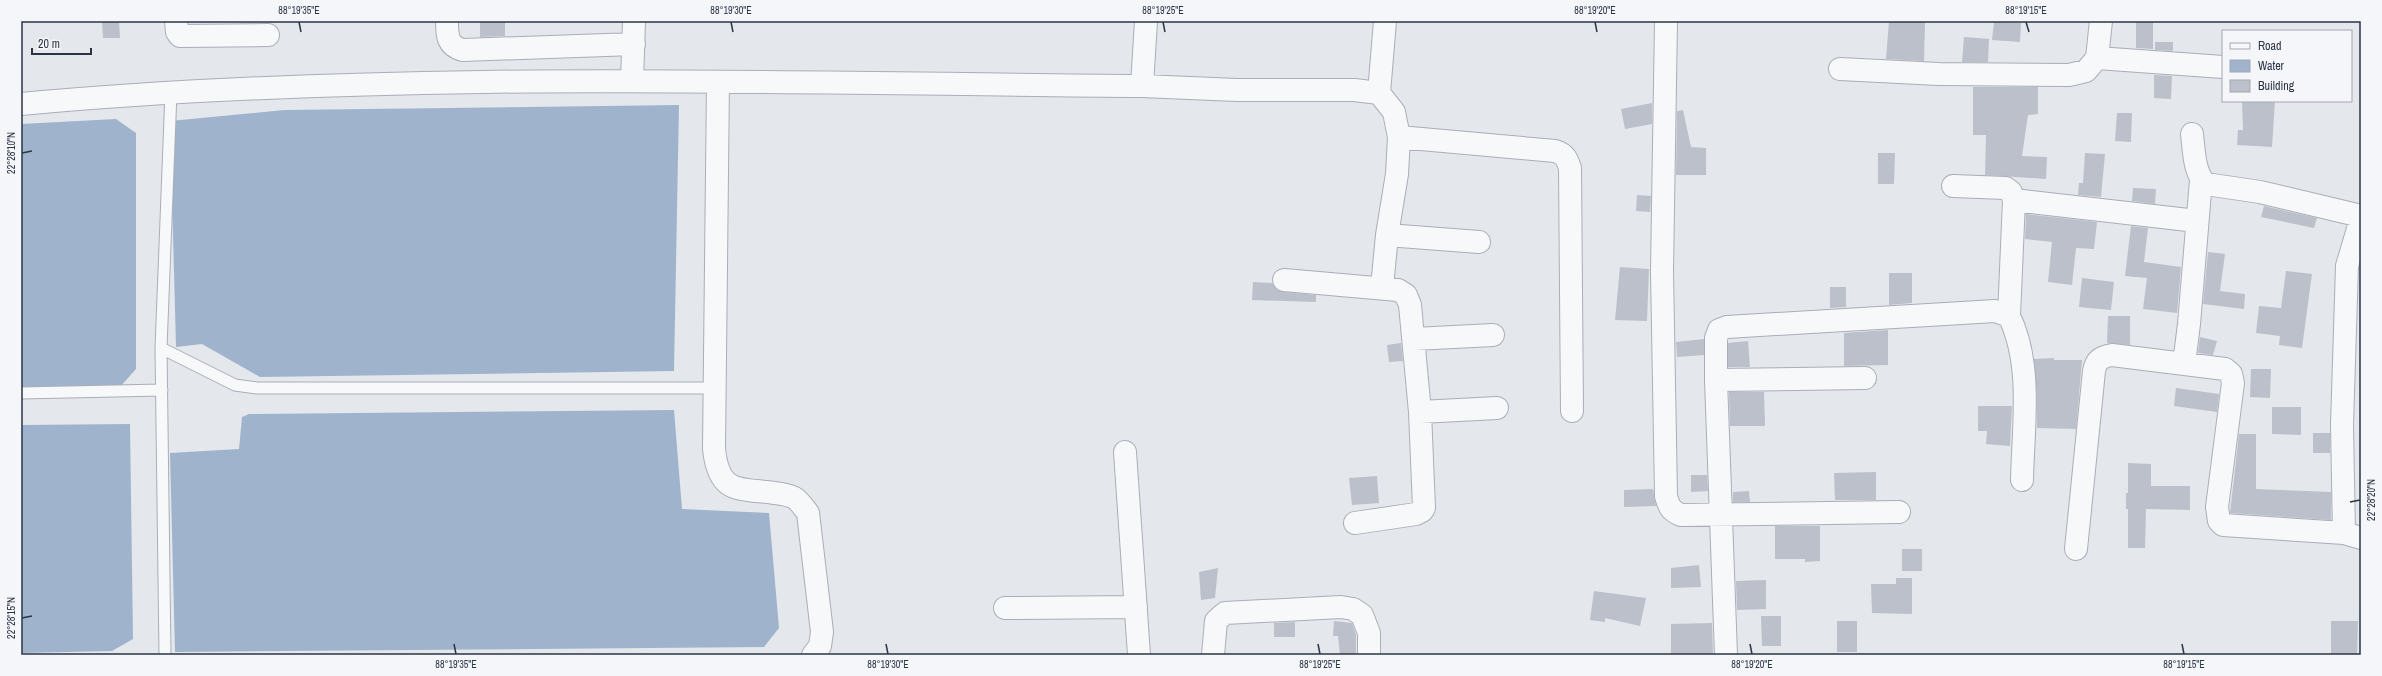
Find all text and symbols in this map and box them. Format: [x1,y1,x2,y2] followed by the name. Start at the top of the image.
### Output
[278,4,320,17] text: 88°19'35"E
[710,4,752,17] text: 88°19'30"E
[1142,4,1184,17] text: 88°19'25"E
[1574,4,1616,17] text: 88°19'20"E
[2005,4,2047,17] text: 88°19'15"E
[32,30,91,56] scale bar
[2222,30,2352,102] legend
[38,36,60,52] text: 20 m
[2258,38,2282,54] text: Road
[2258,58,2285,74] text: Water
[2258,78,2295,94] text: Building
[5,132,18,174] text: 22°28'10"N
[2365,479,2378,521] text: 22°28'20"N
[5,597,18,639] text: 22°28'15"N
[435,658,477,671] text: 88°19'35"E
[867,658,909,671] text: 88°19'30"E
[1299,658,1341,671] text: 88°19'25"E
[1731,658,1773,671] text: 88°19'20"E
[2163,658,2205,671] text: 88°19'15"E

